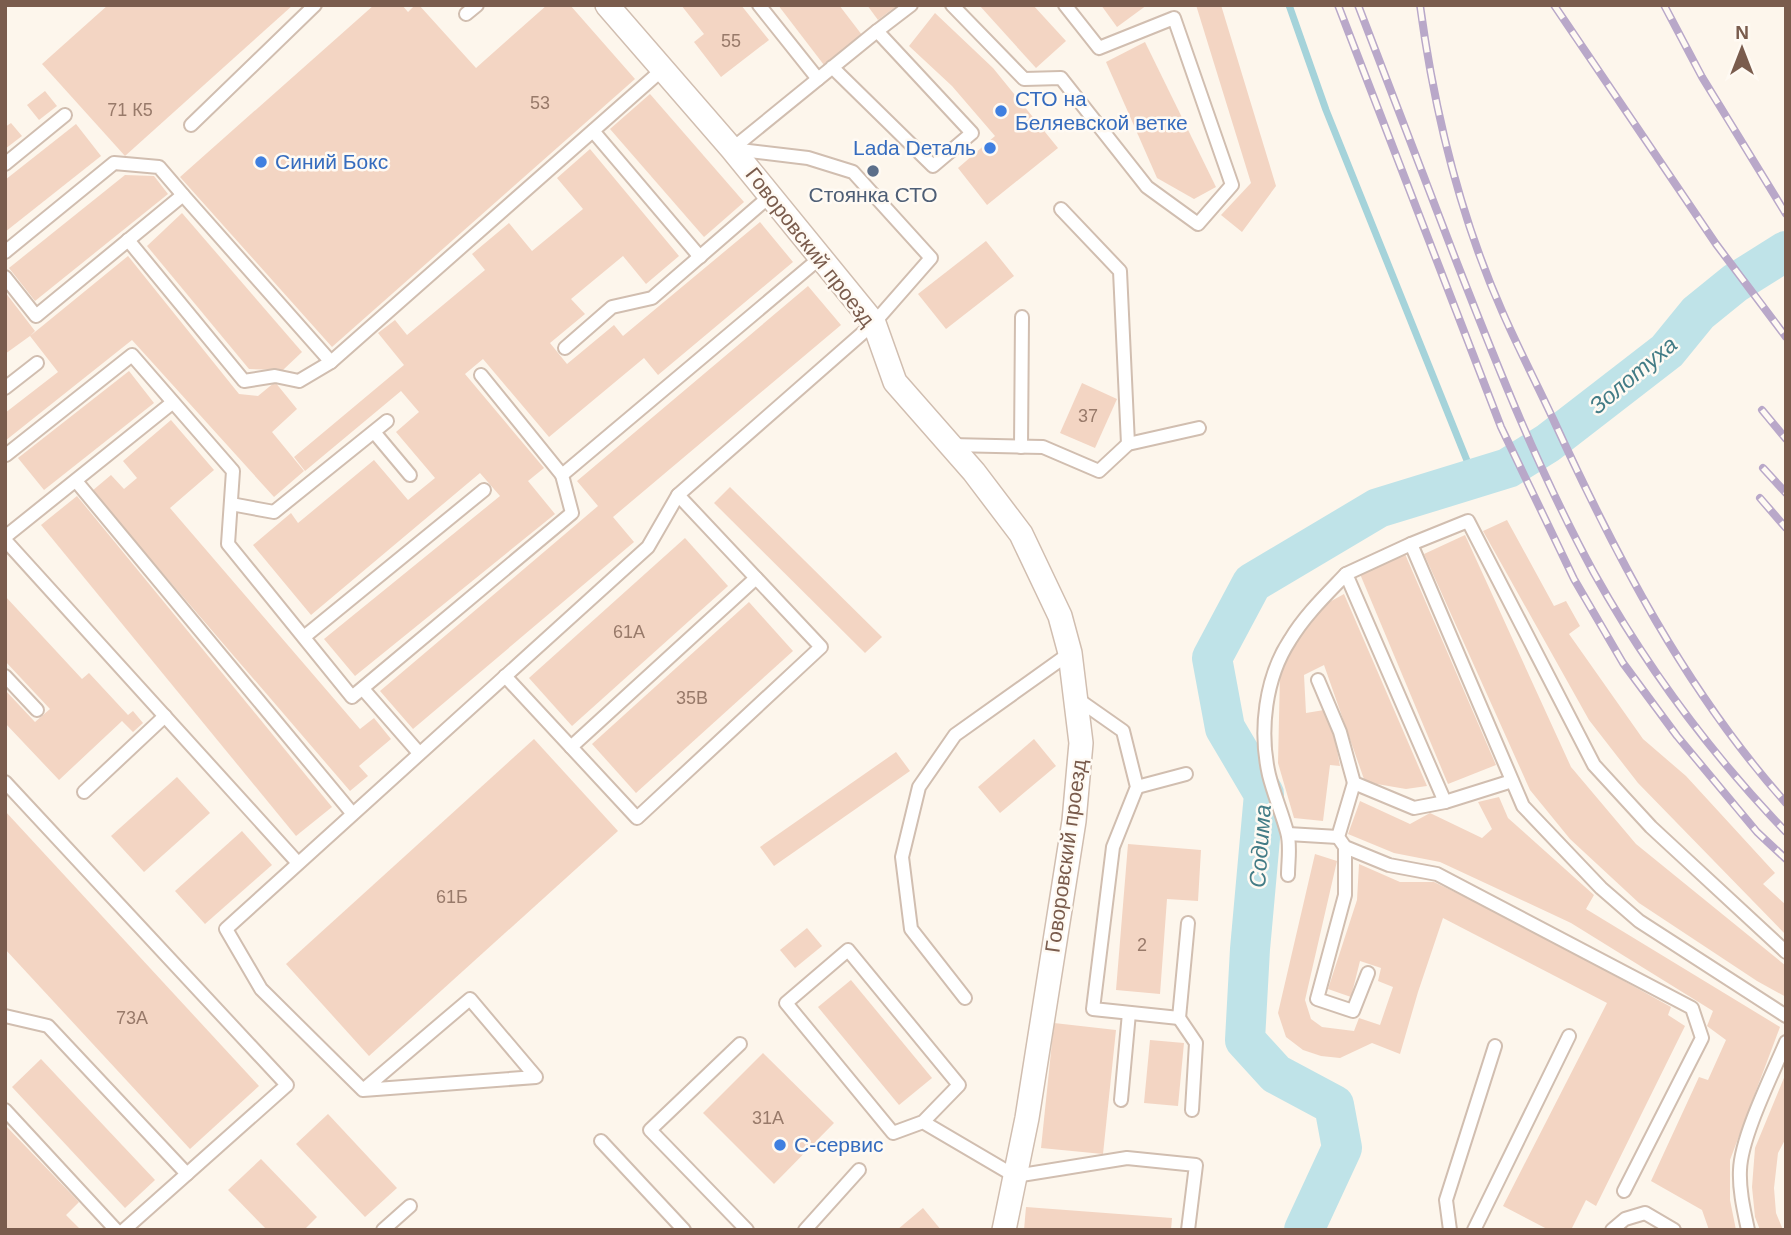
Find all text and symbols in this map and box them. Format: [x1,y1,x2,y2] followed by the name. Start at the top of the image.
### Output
[1707,14,1777,84] north arrow
[1735,22,1749,43] text: N
[721,31,741,51] house number: 55
[1015,87,1188,134] place label: СТО на Беляевской ветке
[530,93,550,113] house number: 53
[107,100,153,120] house number: 71 К5
[993,103,1009,119] marker: СТО на Беляевской ветке
[853,136,976,159] place label: Lada Dеталь
[982,140,998,156] marker: Lada Dеталь
[275,150,388,173] place label: Синий Бокс
[253,154,269,170] marker: Синий Бокс
[741,163,879,331] street label: Говоровский проезд
[865,163,881,179] marker: Стоянка СТО
[808,183,938,206] place label: Стоянка СТО
[1584,331,1682,419] water label: Золотуха
[1078,406,1098,426] house number: 37
[613,622,645,642] house number: 61А
[676,688,708,708] house number: 35В
[1041,758,1090,954] street label: Говоровский проезд
[1244,803,1276,889] water label: Содима
[436,887,468,907] house number: 61Б
[1137,935,1147,955] house number: 2
[116,1008,148,1028] house number: 73А
[752,1108,784,1128] house number: 31А
[794,1133,883,1156] place label: С-сервис
[772,1137,788,1153] marker: С-сервис

